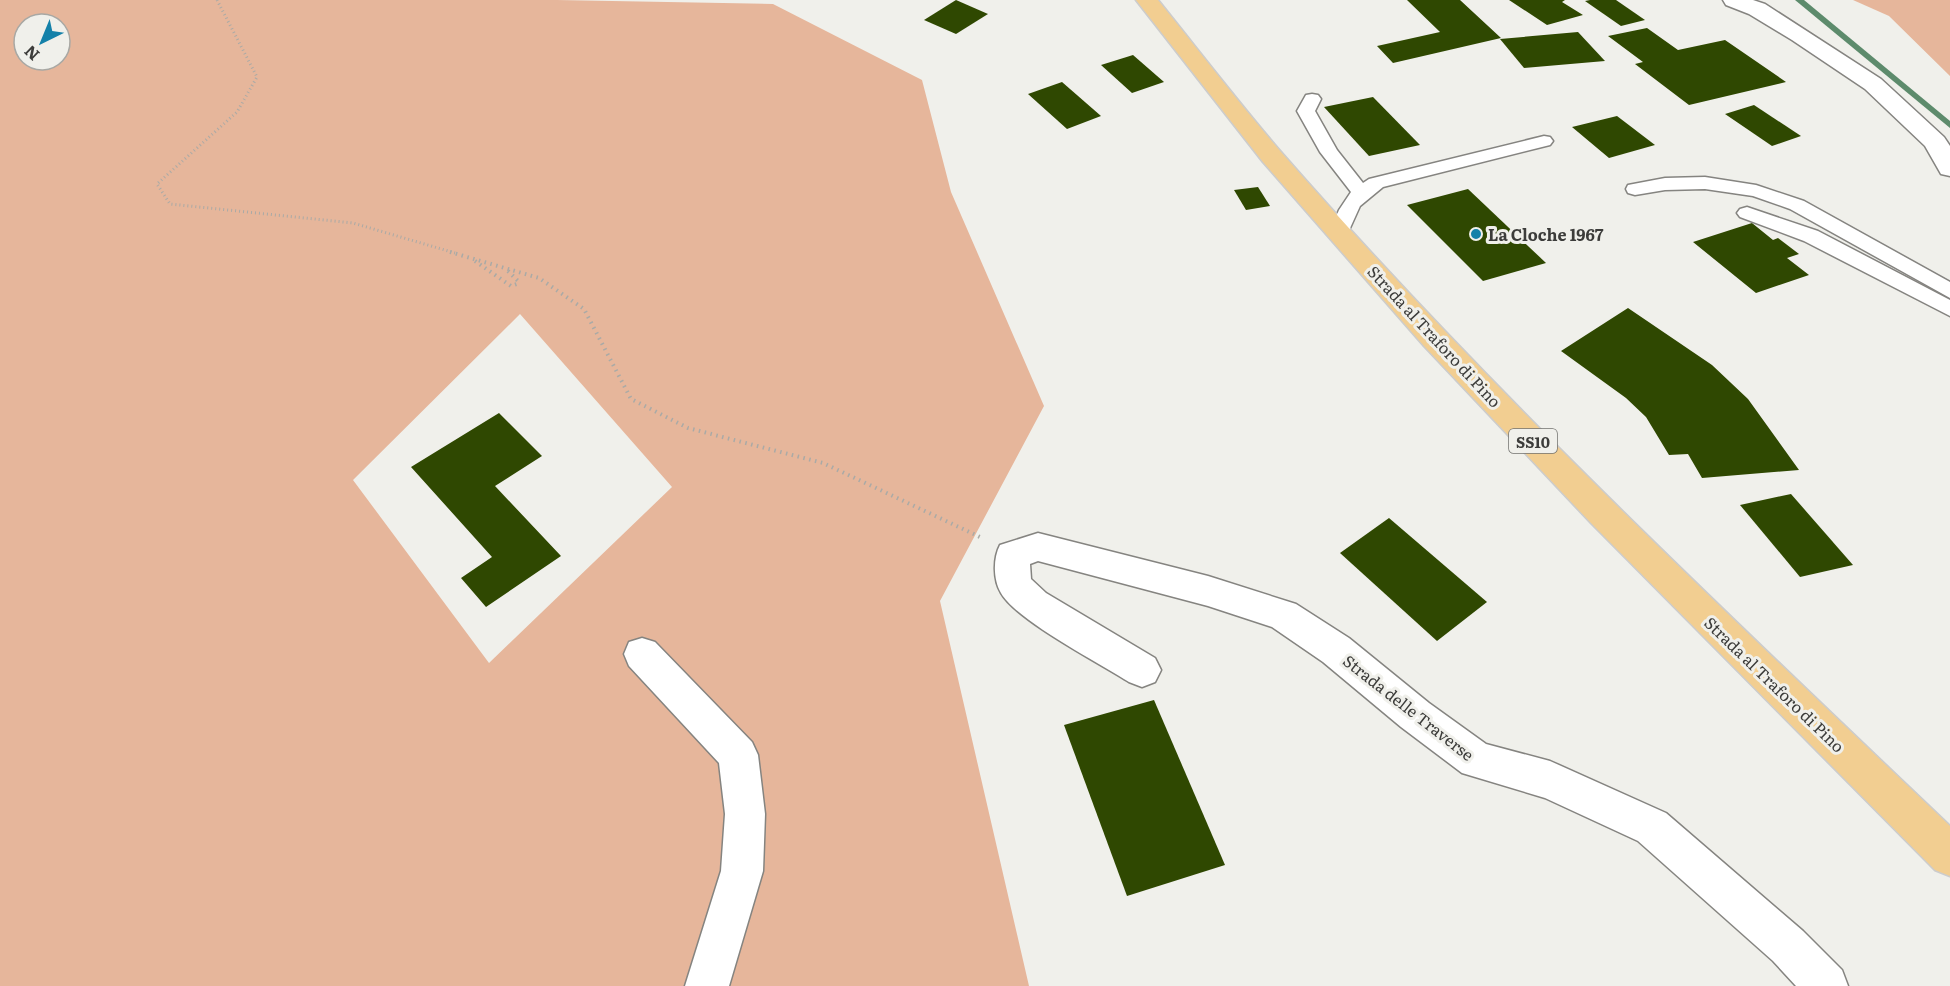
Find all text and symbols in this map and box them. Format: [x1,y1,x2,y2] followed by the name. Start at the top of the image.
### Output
[12,12,72,72] north arrow
[18,40,44,67] text: N
[1488,222,1604,246] place label: La Cloche 1967
[1469,227,1483,241] marker: La Cloche 1967
[1363,260,1507,412] street label: Strada al Traforo di Pino
[1509,429,1557,453] road number: SS10
[1700,611,1850,757] street label: Strada al Traforo di Pino
[1338,648,1480,766] street label: Strada delle Traverse

